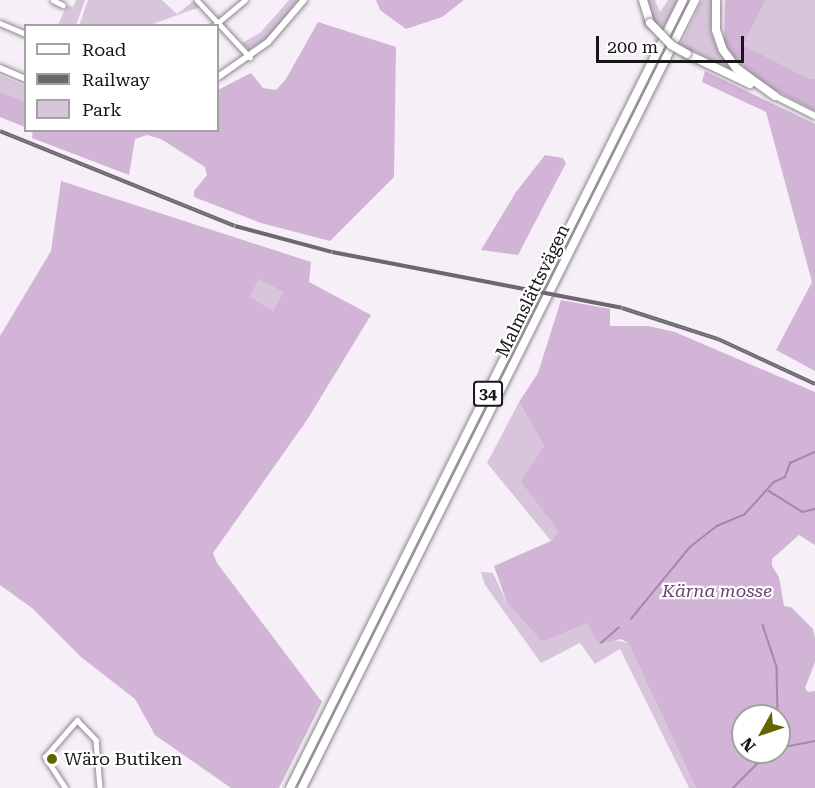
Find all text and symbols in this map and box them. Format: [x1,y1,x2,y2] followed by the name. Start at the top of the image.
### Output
[24,24,219,132] legend
[599,24,748,62] scale bar
[607,36,658,57] text: 200 m
[82,39,126,60] text: Road
[82,69,150,90] text: Railway
[82,99,122,120] text: Park
[491,221,575,361] street label: Malmslättsvägen
[473,381,503,407] road number: 34
[662,580,772,602] park label: Kärna mosse
[731,704,791,764] north arrow
[737,734,760,755] text: N
[64,748,182,770] place label: Wäro Butiken
[45,752,59,766] marker: Wäro Butiken

